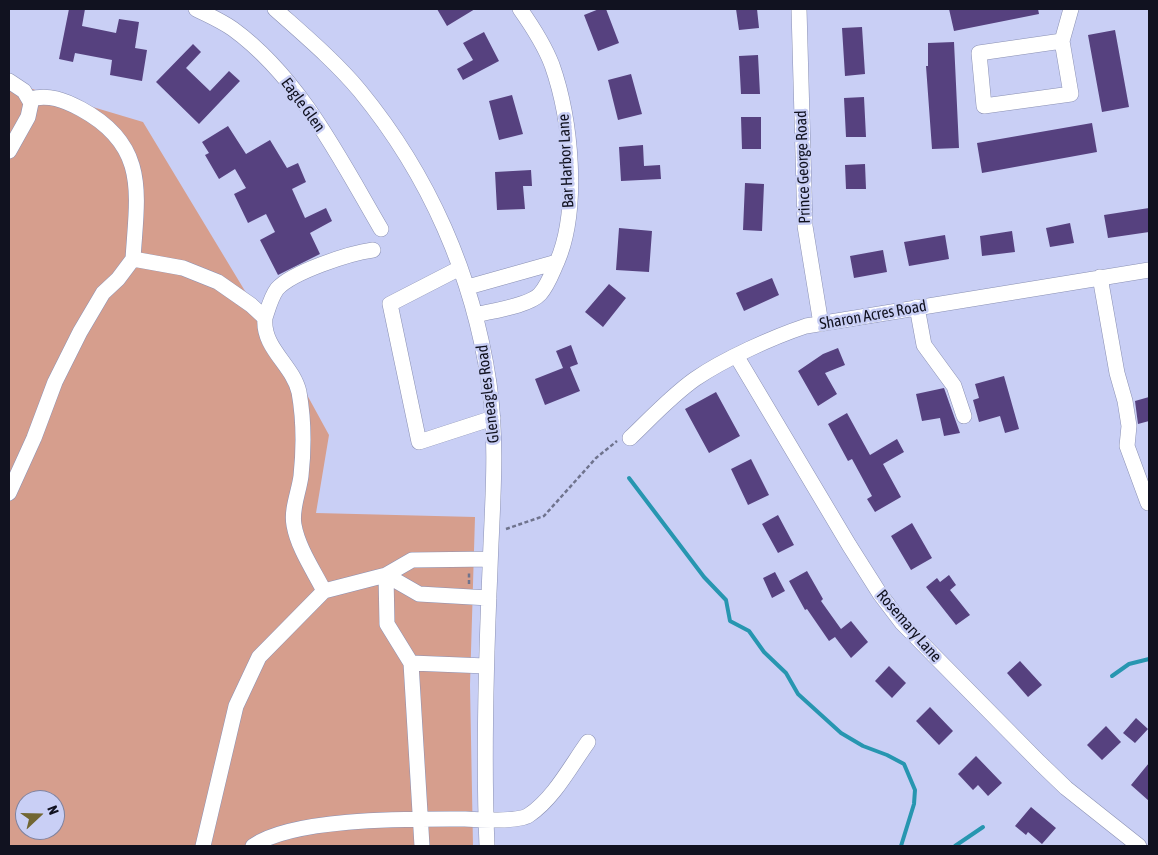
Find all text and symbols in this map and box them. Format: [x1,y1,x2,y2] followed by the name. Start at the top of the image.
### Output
[277,74,329,136] street label: Eagle Glen
[791,110,815,224] street label: Prince George Road
[554,114,578,208] street label: Bar Harbor Lane
[818,296,928,334] street label: Sharon Acres Road
[472,344,504,444] street label: Gleneagles Road
[872,586,946,666] street label: Rosemary Lane
[15,790,65,840] north arrow
[44,803,62,817] text: N

